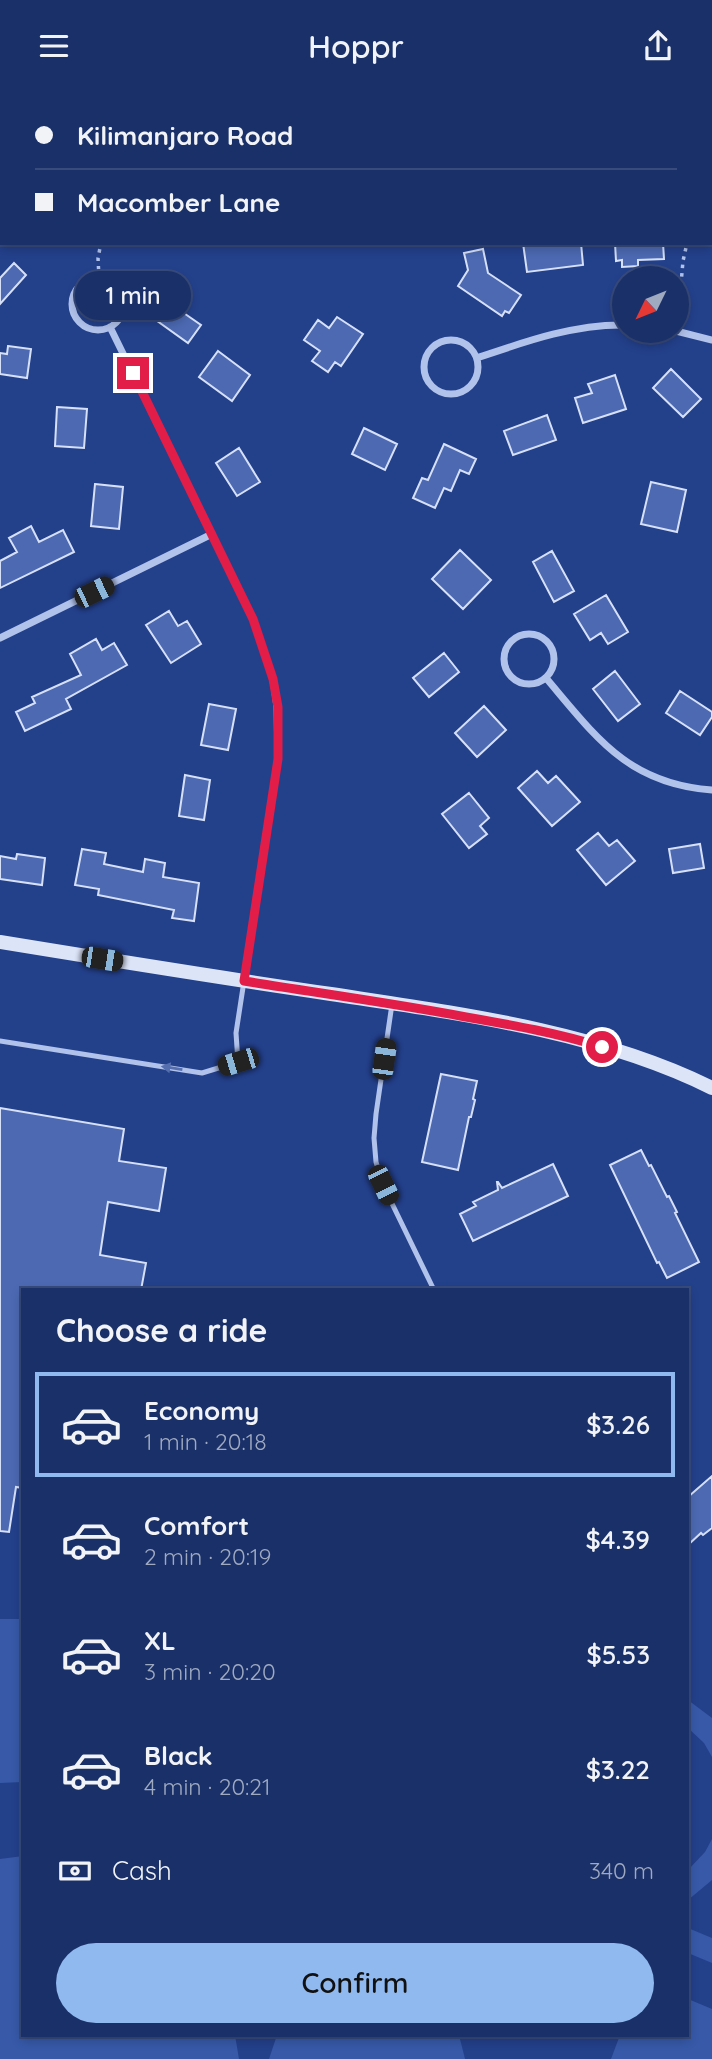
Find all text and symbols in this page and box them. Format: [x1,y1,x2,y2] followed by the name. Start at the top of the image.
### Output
[308,26,404,66] text: Hoppr
[35,27,73,65] icon: menu
[639,27,677,65] icon: share
[77,119,293,152] text: Kilimanjaro Road
[77,186,280,219] text: Macomber Lane
[612,266,690,343] north arrow
[612,266,689,343] map controls
[75,271,191,321] callout: 1 min
[105,281,161,310] text: 1 min
[117,357,149,389] route end
[71,573,118,611] car
[80,945,125,973] car
[586,1031,618,1063] route start
[371,1037,398,1081] car
[215,1046,262,1078] car
[161,1062,183,1073] one-way arrow
[365,1162,402,1208] car
[56,1310,268,1350] text: Choose a ride
[60,1393,123,1456] icon: car
[144,1394,259,1427] text: Economy
[586,1408,650,1441] text: $3.26
[144,1427,267,1456] text: 1 min · 20:18
[60,1508,123,1571] icon: car
[144,1509,249,1542] text: Comfort
[586,1523,650,1556] text: $4.39
[144,1542,271,1571] text: 2 min · 20:19
[60,1623,123,1686] icon: car
[144,1624,176,1657] text: XL
[587,1638,650,1671] text: $5.53
[144,1657,276,1686] text: 3 min · 20:20
[60,1738,123,1801] icon: car
[144,1739,213,1772] text: Black
[586,1753,650,1786] text: $3.22
[144,1772,271,1801] text: 4 min · 20:21
[56,1852,94,1890] icon: cash
[112,1854,172,1887] text: Cash
[589,1856,654,1885] text: 340 m
[56,1943,654,2023] button: Confirm

